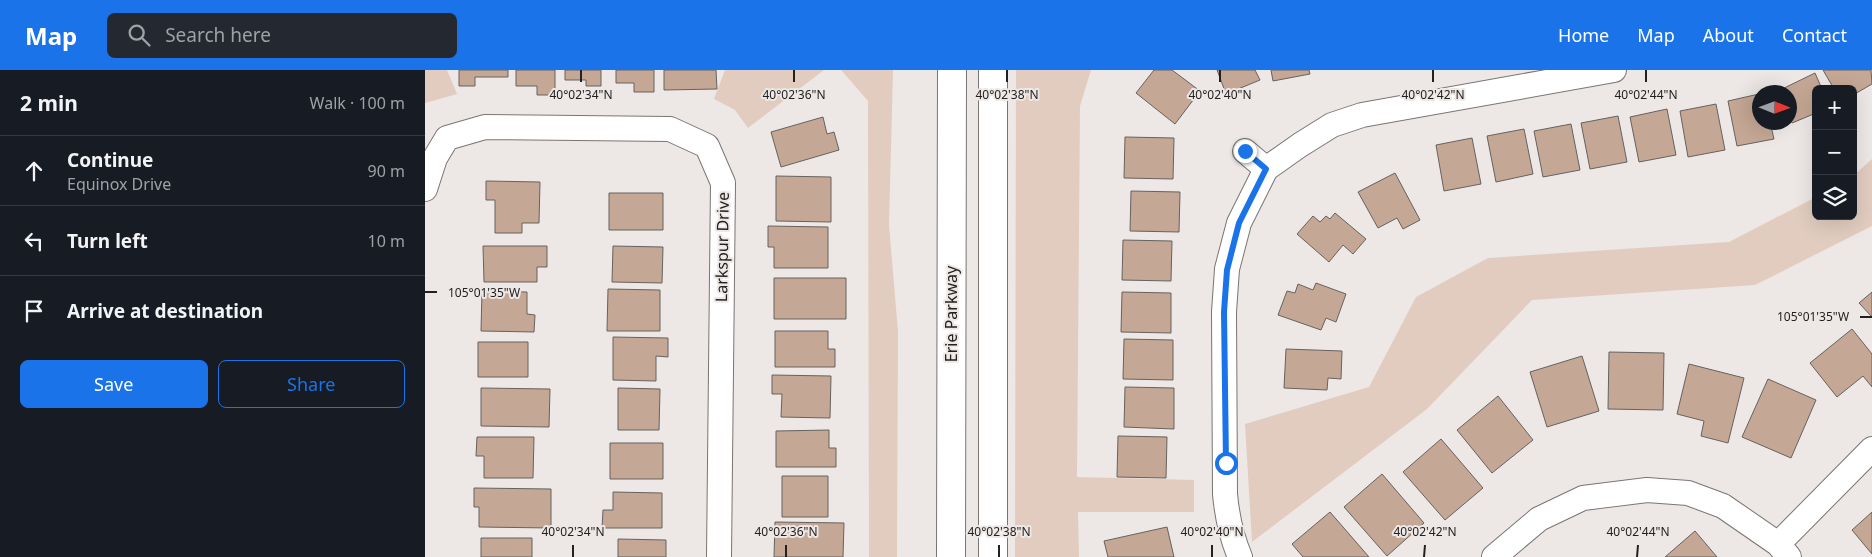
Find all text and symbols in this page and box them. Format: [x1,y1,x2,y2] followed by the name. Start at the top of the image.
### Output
[107,13,457,58] search box
[25,19,77,52] text: Map
[125,21,153,49] icon: search
[165,22,271,48] text: Search here
[1558,23,1609,47] text: Home
[1637,23,1675,47] text: Map
[1703,23,1754,47] text: About
[1782,23,1847,47] text: Contact
[1752,85,1797,130] north arrow
[1812,85,1857,220] map controls
[1812,85,1857,130] button: +
[549,86,613,103] text: 40°02'34"N
[762,86,826,103] text: 40°02'36"N
[975,86,1039,103] text: 40°02'38"N
[1188,86,1252,103] text: 40°02'40"N
[1401,86,1465,103] text: 40°02'42"N
[1614,86,1678,103] text: 40°02'44"N
[20,89,78,117] text: 2 min
[310,92,405,114] text: Walk · 100 m
[1812,130,1857,175] button: −
[1234,140,1257,163] route end
[67,147,153,173] text: Continue
[20,157,48,185] icon: ahead
[368,160,405,182] text: 90 m
[67,173,171,195] text: Equinox Drive
[1812,175,1857,220] button: layers
[710,192,734,302] street label: Larkspur Drive
[20,227,48,255] icon: left
[67,228,148,254] text: Turn left
[368,230,405,252] text: 10 m
[940,265,962,362] street label: Erie Parkway
[448,284,520,301] text: 105°01'35"W
[20,297,48,325] icon: arrive
[67,298,263,324] text: Arrive at destination
[1777,308,1849,325] text: 105°01'35"W
[20,360,208,408] button: Save
[218,360,405,408] button: Share
[1215,452,1238,475] route start
[541,523,605,540] text: 40°02'34"N
[754,523,818,540] text: 40°02'36"N
[967,523,1031,540] text: 40°02'38"N
[1180,523,1244,540] text: 40°02'40"N
[1393,523,1457,540] text: 40°02'42"N
[1606,523,1670,540] text: 40°02'44"N

